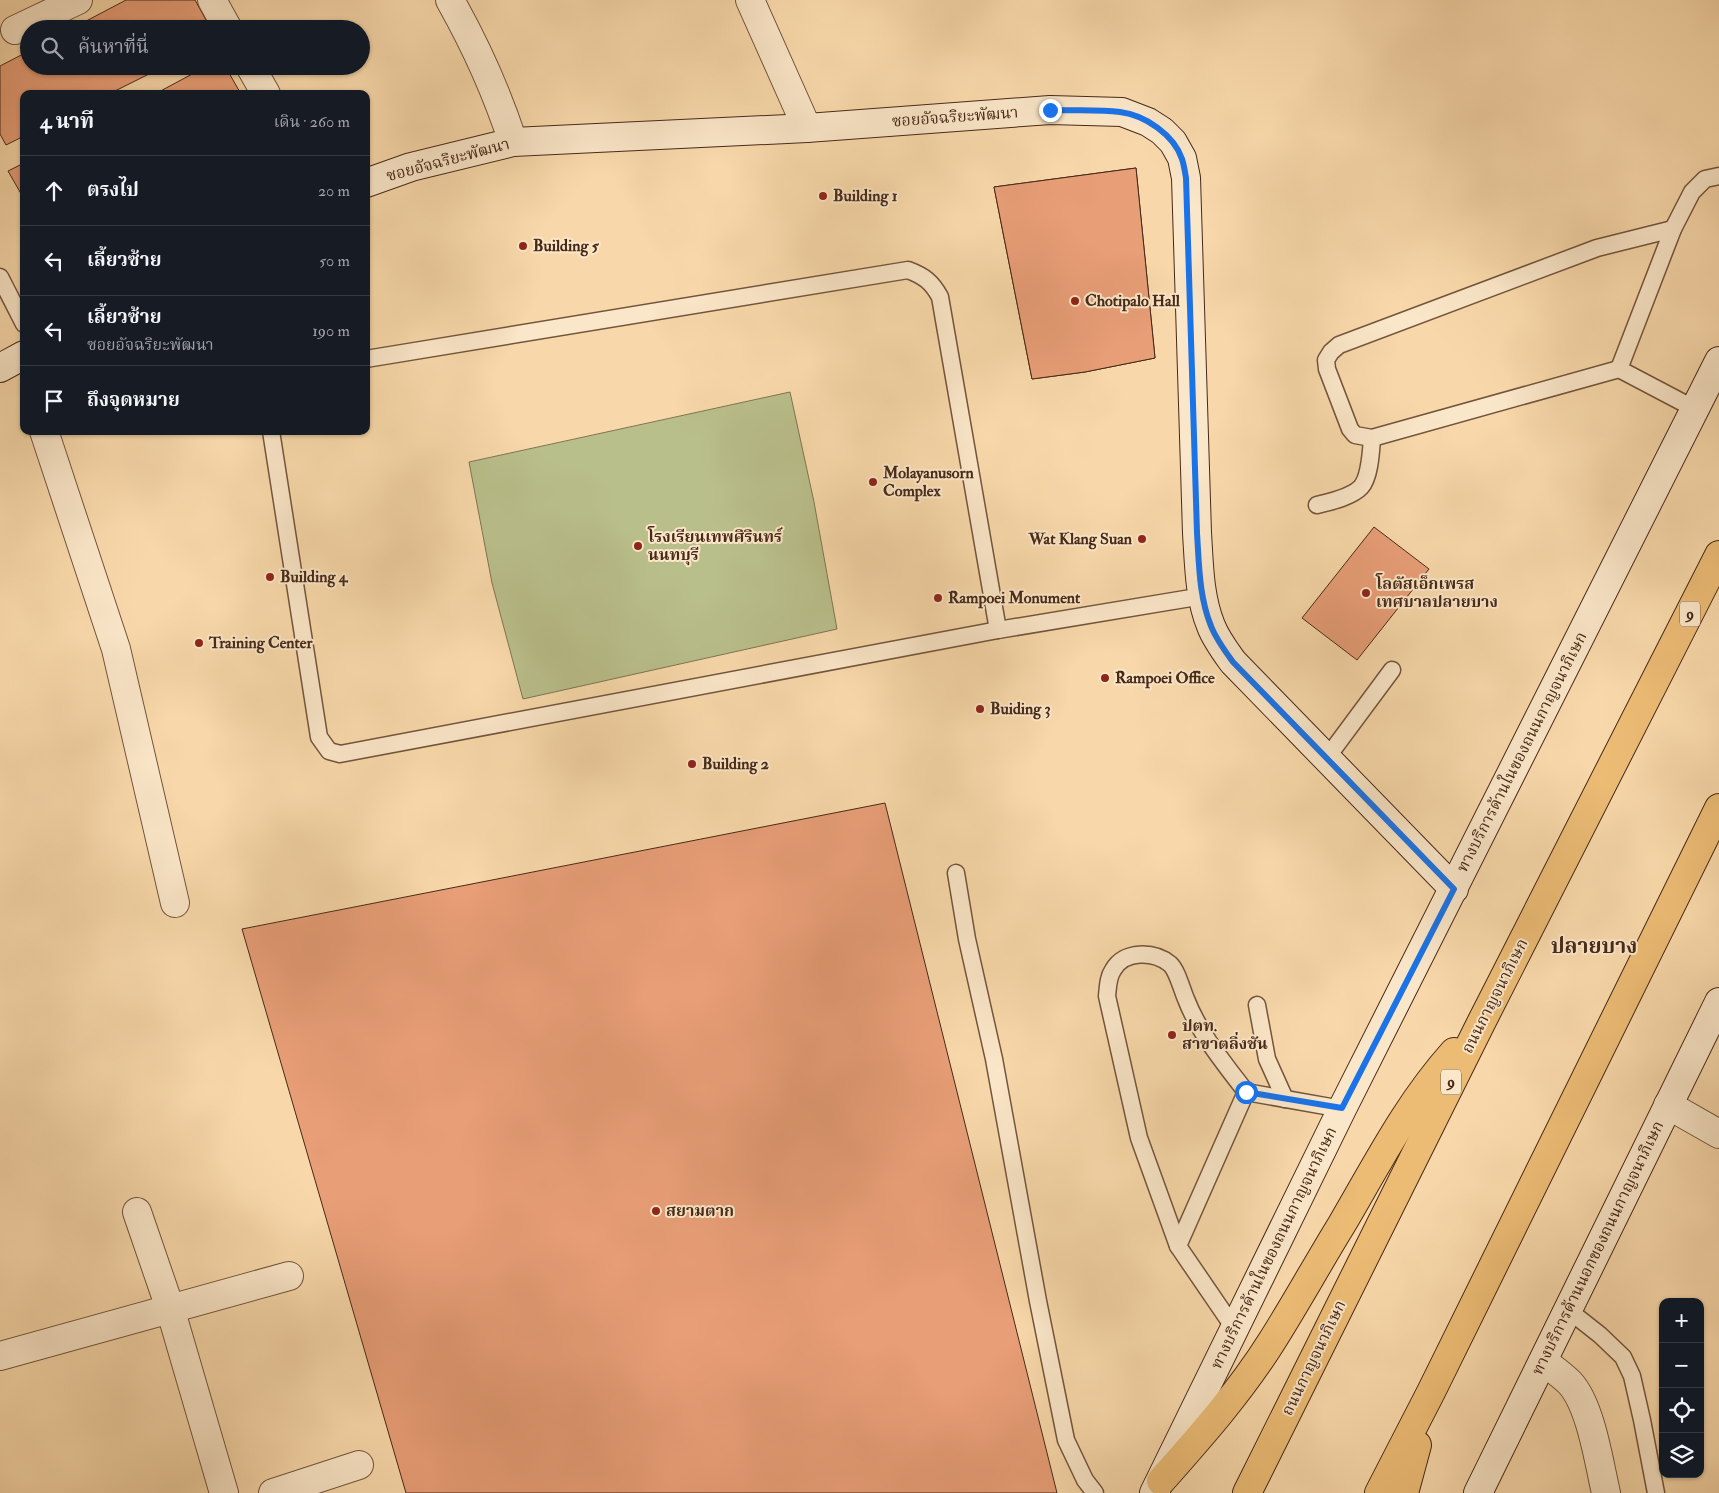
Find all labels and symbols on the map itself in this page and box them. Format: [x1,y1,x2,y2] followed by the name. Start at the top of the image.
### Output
[1039,99,1062,122] route end
[891,103,1019,131] street label: ซอยอัจฉริยะพัฒนา
[384,134,512,186] street label: ซอยอัจฉริยะพัฒนา
[833,186,898,207] place label: Building 1
[817,190,829,202] marker: Building 1
[533,236,600,257] place label: Building 5
[517,240,529,252] marker: Building 5
[1085,291,1181,312] place label: Chotipalo Hall
[1069,295,1081,307] marker: Chotipalo Hall
[882,463,974,502] place label: Molayanusorn Complex
[867,476,879,488] marker: Molayanusorn Complex
[647,526,784,566] place label: โรงเรียนเทพศิรินทร์ นนทบุรี
[1028,529,1133,550] place label: Wat Klang Suan
[1136,533,1148,545] marker: Wat Klang Suan
[632,540,644,552] marker: โรงเรียนเทพศิรินทร์ นนทบุรี
[280,567,349,588] place label: Building 4
[264,571,276,583] marker: Building 4
[1375,573,1498,612] place label: โลตัสเอ็กเพรส เทศบาลปลายบาง
[1360,587,1372,599] marker: โลตัสเอ็กเพรส เทศบาลปลายบาง
[948,588,1081,609] place label: Rampoei Monument
[932,592,944,604] marker: Rampoei Monument
[1680,602,1700,626] road number: 9
[1452,628,1592,876] street label: ทางบริการด้านในของถนนกาญจนาภิเษก
[208,633,313,654] place label: Training Center
[193,637,205,649] marker: Training Center
[1115,668,1215,689] place label: Rampoei Office
[1099,672,1111,684] marker: Rampoei Office
[990,699,1051,720] place label: Buiding 3
[974,703,986,715] marker: Buiding 3
[702,754,769,775] place label: Building 2
[686,758,698,770] marker: Building 2
[1551,933,1637,960] district label: ปลายบาง
[1457,935,1533,1057] street label: ถนนกาญจนาภิเษก
[1182,1016,1268,1054] place label: ปตท. สาขาตลิ่งชัน
[1166,1029,1178,1041] marker: ปตท. สาขาตลิ่งชัน
[1441,1070,1461,1094] road number: 9
[1235,1081,1258,1104] route start
[1528,1118,1668,1378] street label: ทางบริการด้านนอกของถนนกาญจนาภิเษก
[1207,1124,1341,1372] street label: ทางบริการด้านในของถนนกาญจนาภิเษก
[666,1201,734,1221] place label: สยามตาก
[650,1205,662,1217] marker: สยามตาก
[1278,1297,1350,1419] street label: ถนนกาญจนาภิเษก

